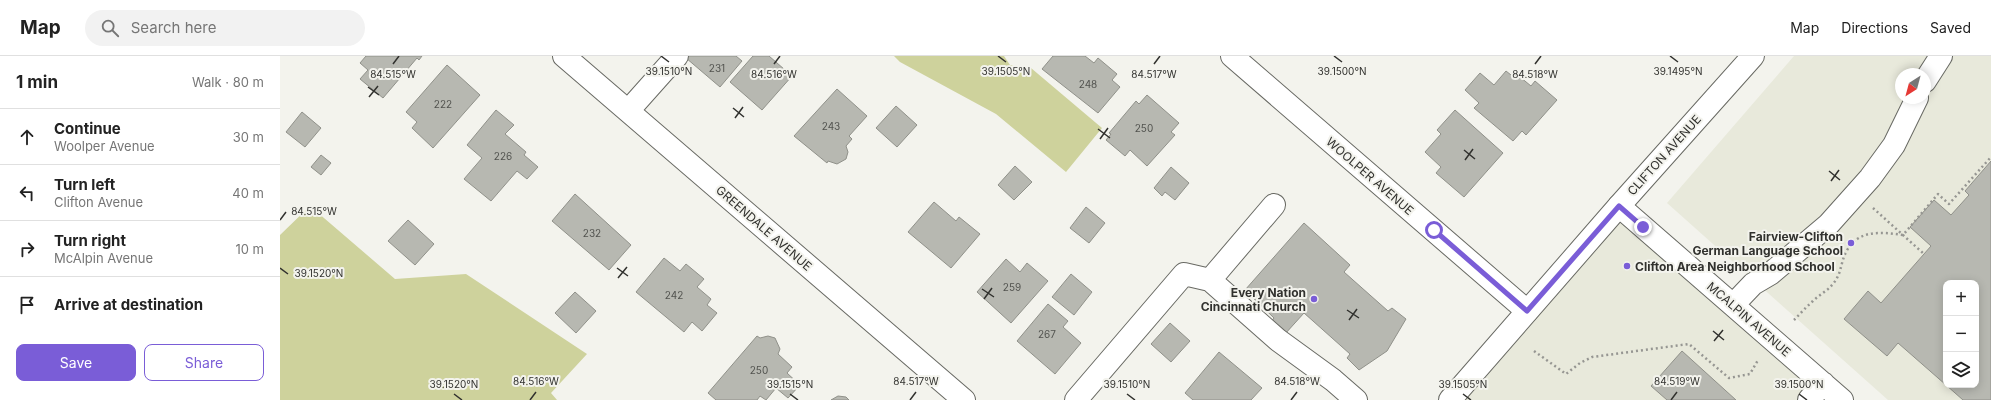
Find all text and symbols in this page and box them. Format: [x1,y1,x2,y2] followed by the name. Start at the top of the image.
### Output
[85,10,365,46] search box
[20,16,61,39] text: Map
[99,17,121,39] icon: search
[131,18,216,37] text: Search here
[1790,19,1819,36] text: Map
[1841,19,1908,36] text: Directions
[1930,19,1971,36] text: Saved
[709,62,725,74] house number: 231
[646,65,692,77] text: 39.1510°N
[982,65,1030,77] text: 39.1505°N
[1318,65,1367,77] text: 39.1500°N
[1653,65,1703,77] text: 39.1495°N
[370,68,416,80] text: 84.515°W
[751,68,797,80] text: 84.516°W
[1131,68,1177,80] text: 84.517°W
[1512,68,1558,80] text: 84.518°W
[1895,68,1931,104] north arrow
[16,72,58,92] text: 1 min
[192,74,264,90] text: Walk · 80 m
[1079,78,1097,90] house number: 248
[434,98,452,110] house number: 222
[1624,112,1704,198] street label: CLIFTON AVENUE
[54,119,121,138] text: Continue
[822,120,840,132] house number: 243
[1135,122,1153,134] house number: 250
[16,126,38,148] icon: ahead
[233,129,264,145] text: 30 m
[1323,134,1417,218] street label: WOOLPER AVENUE
[54,138,155,154] text: Woolper Avenue
[494,150,512,162] house number: 226
[54,175,115,194] text: Turn left
[16,182,38,204] icon: left
[713,182,815,274] street label: GREENDALE AVENUE
[232,185,264,201] text: 40 m
[54,194,143,210] text: Clifton Avenue
[291,205,337,217] text: 84.515°W
[1634,218,1652,236] route end
[1425,221,1443,239] route start
[583,227,601,239] house number: 232
[1692,229,1843,258] place label: Fairview-Clifton German Language School
[54,231,126,250] text: Turn right
[16,238,38,260] icon: right
[1846,238,1856,248] marker: Fairview-Clifton German Language School
[235,241,264,257] text: 10 m
[54,250,153,266] text: McAlpin Avenue
[1635,259,1835,274] place label: Clifton Area Neighborhood School
[1622,261,1632,271] marker: Clifton Area Neighborhood School
[295,267,343,279] text: 39.1520°N
[1704,279,1794,359] street label: MCALPIN AVENUE
[1943,280,1979,388] map controls
[1943,280,1979,316] button: +
[1003,281,1021,293] house number: 259
[1201,285,1306,314] place label: Every Nation Cincinnati Church
[665,289,683,301] house number: 242
[16,294,38,316] icon: arrive
[1309,294,1319,304] marker: Every Nation Cincinnati Church
[54,295,203,314] text: Arrive at destination
[1943,316,1979,352] button: −
[1038,328,1056,340] house number: 267
[16,344,136,381] button: Save
[144,344,264,381] button: Share
[1943,352,1979,388] button: layers
[750,364,768,376] house number: 250
[513,375,559,387] text: 84.516°W
[893,375,939,387] text: 84.517°W
[1274,375,1320,387] text: 84.518°W
[1654,375,1700,387] text: 84.519°W
[430,378,478,390] text: 39.1520°N
[767,378,813,390] text: 39.1515°N
[1104,378,1150,390] text: 39.1510°N
[1439,378,1487,390] text: 39.1505°N
[1775,378,1824,390] text: 39.1500°N

